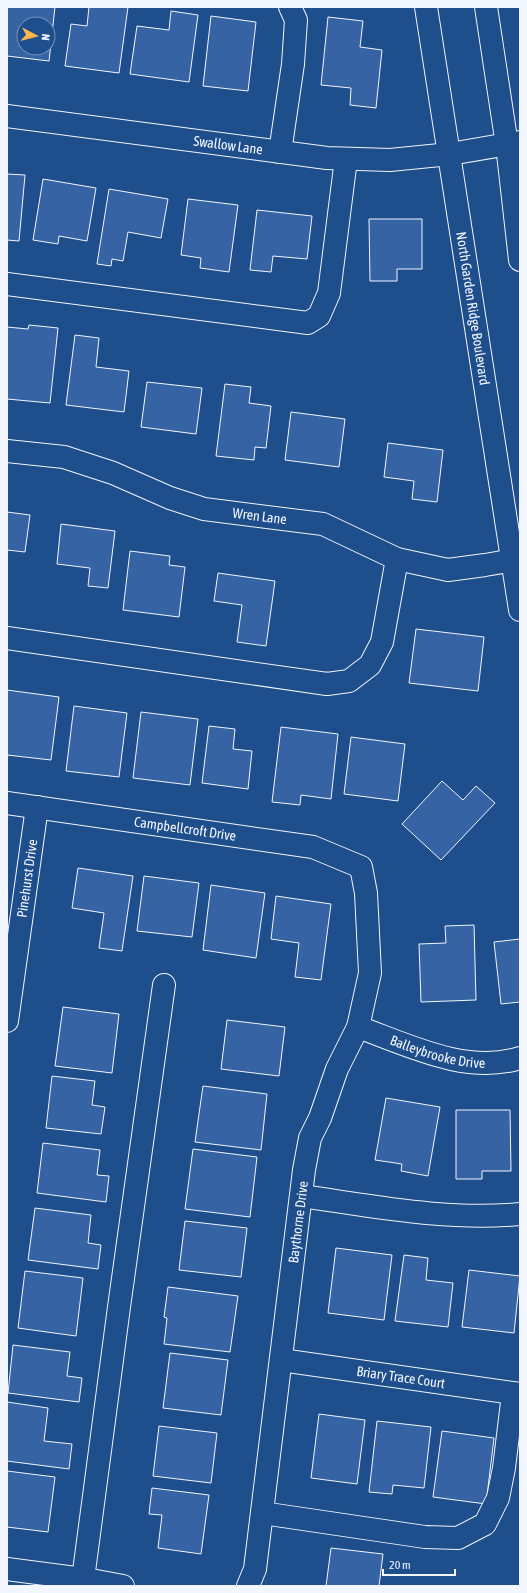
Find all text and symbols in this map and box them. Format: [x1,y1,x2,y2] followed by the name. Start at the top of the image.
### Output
[16,16,56,56] north arrow
[40,33,52,41] text: N
[193,133,264,157] street label: Swallow Lane
[453,231,493,386] street label: North Garden Ridge Boulevard
[232,505,288,527] street label: Wren Lane
[133,813,237,844] street label: Campbellcroft Drive
[14,838,40,919] street label: Pinehurst Drive
[388,1032,485,1071] street label: Balleybrooke Drive
[285,1180,311,1264] street label: Baythorne Drive
[355,1363,446,1391] street label: Briary Trace Court
[383,1551,455,1577] scale bar
[389,1558,411,1572] text: 20 m

